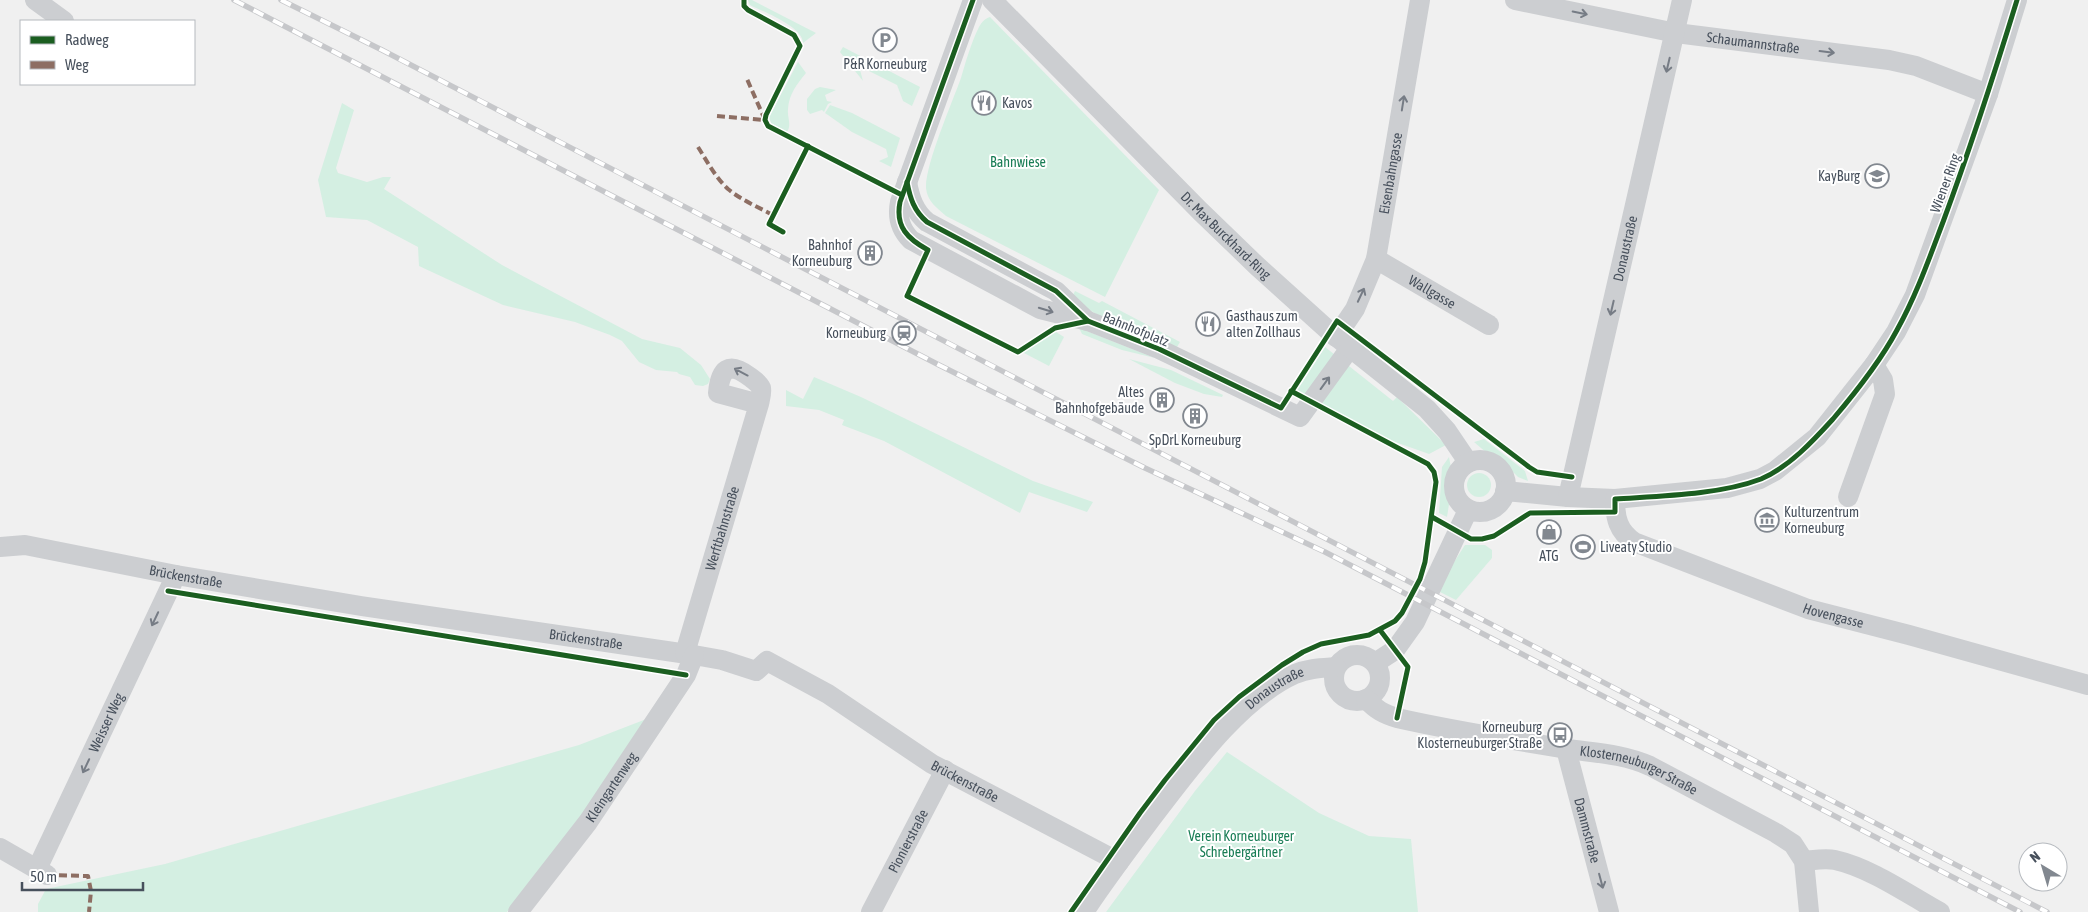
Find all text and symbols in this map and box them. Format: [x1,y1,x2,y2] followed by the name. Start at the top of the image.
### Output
[1571,9,1587,19] one-way arrow
[20,20,195,85] legend
[872,27,898,53] parking icon: P&R Korneuburg
[1706,29,1801,57] street label: Schaumannstraße
[65,31,109,48] text: Radweg
[1818,47,1834,57] one-way arrow
[65,56,89,73] text: Weg
[843,56,927,72] place label: P&R Korneuburg
[1663,56,1672,72] one-way arrow
[971,90,997,116] restaurant icon: Kavos
[1002,95,1032,111] place label: Kavos
[1398,95,1408,111] one-way arrow
[1376,131,1405,215] street label: Eisenbahngasse
[1927,151,1963,215] street label: Wiener Ring
[990,154,1046,170] park label: Bahnwiese
[1864,163,1890,189] school or university icon: KayBurg
[1818,168,1860,184] place label: KayBurg
[1178,188,1274,283] street label: Dr. Max Burckhard-Ring
[1610,214,1640,283] street label: Donaustraße
[792,237,852,269] place label: Bahnhof Korneuburg
[857,240,883,266] building icon: Bahnhof Korneuburg
[1406,272,1459,312] street label: Wallgasse
[1357,288,1367,303] one-way arrow
[1607,300,1616,316] one-way arrow
[1037,306,1053,316] one-way arrow
[1101,308,1171,350] street label: Bahnhofplatz
[1226,308,1301,340] place label: Gasthaus zum alten Zollhaus
[1195,311,1221,337] restaurant icon: Gasthaus zum alten Zollhaus
[891,320,917,346] station icon: Korneuburg
[826,325,886,341] place label: Korneuburg
[734,367,749,376] one-way arrow
[1320,376,1330,390] one-way arrow
[1055,384,1144,416] place label: Altes Bahnhofgebäude
[1149,387,1175,413] building icon: Altes Bahnhofgebäude
[1182,403,1208,429] building icon: SpDrL Korneuburg
[1149,432,1241,448] place label: SpDrL Korneuburg
[702,484,742,572] street label: Werftbahnstraße
[1784,504,1859,536] place label: Kulturzentrum Korneuburg
[1754,507,1780,533] museum icon: Kulturzentrum Korneuburg
[1536,519,1562,545] shop icon: ATG
[1570,534,1596,560] sports icon: Liveaty Studio
[1600,539,1672,555] place label: Liveaty Studio
[1539,548,1559,564] place label: ATG
[148,562,224,591] street label: Brückenstraße
[1801,600,1865,631] street label: Hovengasse
[150,611,159,626] one-way arrow
[548,626,624,652] street label: Brückenstraße
[1242,663,1306,713] street label: Donaustraße
[85,690,127,755] street label: Weisser Weg
[1417,719,1542,751] place label: Korneuburg Klosterneuburger Straße
[1547,722,1573,748] bus stop icon: Korneuburg Klosterneuburger Straße
[1579,743,1700,798] street label: Klosterneuburger Straße
[582,749,640,825] street label: Kleingartenweg
[928,757,1001,805] street label: Brückenstraße
[80,758,90,773] one-way arrow
[1571,796,1604,865] street label: Dammstraße
[885,807,931,875] street label: Pionierstraße
[1188,828,1295,860] park label: Verein Korneuburger Schrebergärtner
[2018,842,2068,892] north arrow
[2027,848,2043,866] text: N
[22,860,144,892] scale bar
[30,868,57,885] text: 50 m
[1596,872,1606,888] one-way arrow

